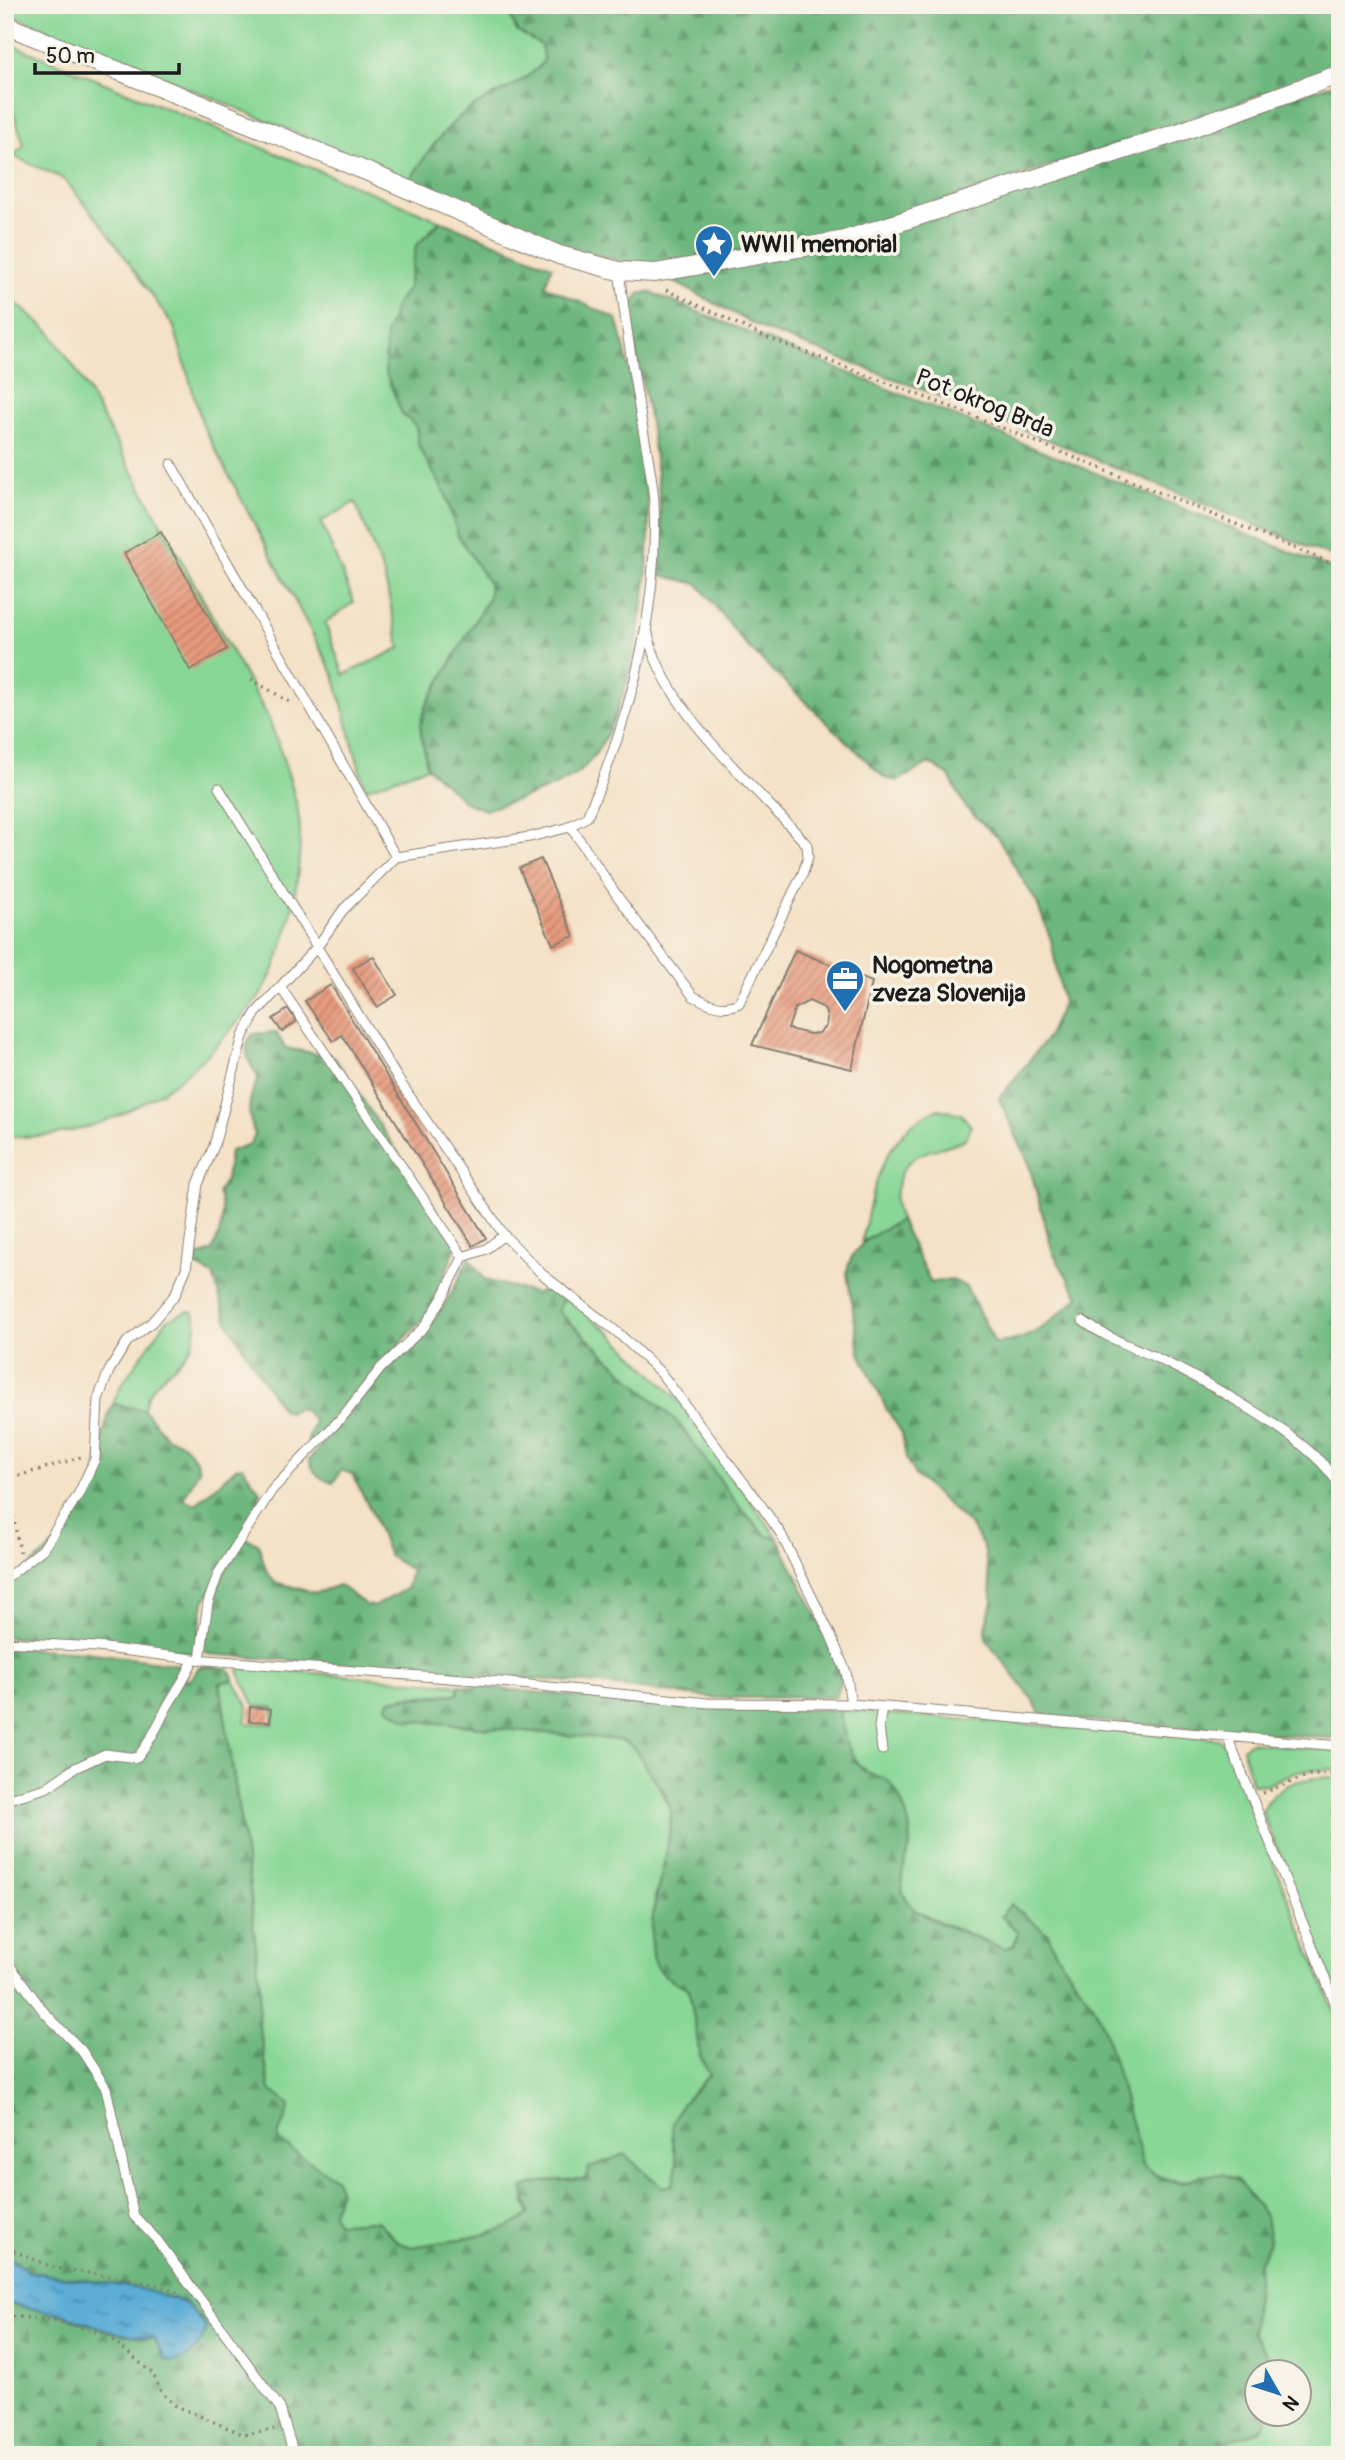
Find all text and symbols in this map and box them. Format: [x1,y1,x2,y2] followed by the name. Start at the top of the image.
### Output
[35,32,178,76] scale bar
[46,43,95,70] text: 50 m
[693,223,735,278] place icon: WWII memorial
[741,230,898,259] place label: WWII memorial
[911,363,1058,444] street label: Pot okrog Brda
[872,951,1026,1008] place label: Nogometna zveza Slovenija
[824,958,866,1013] office icon: Nogometna zveza Slovenija
[1244,2358,1314,2428] north arrow
[1277,2391,1304,2416] text: N

